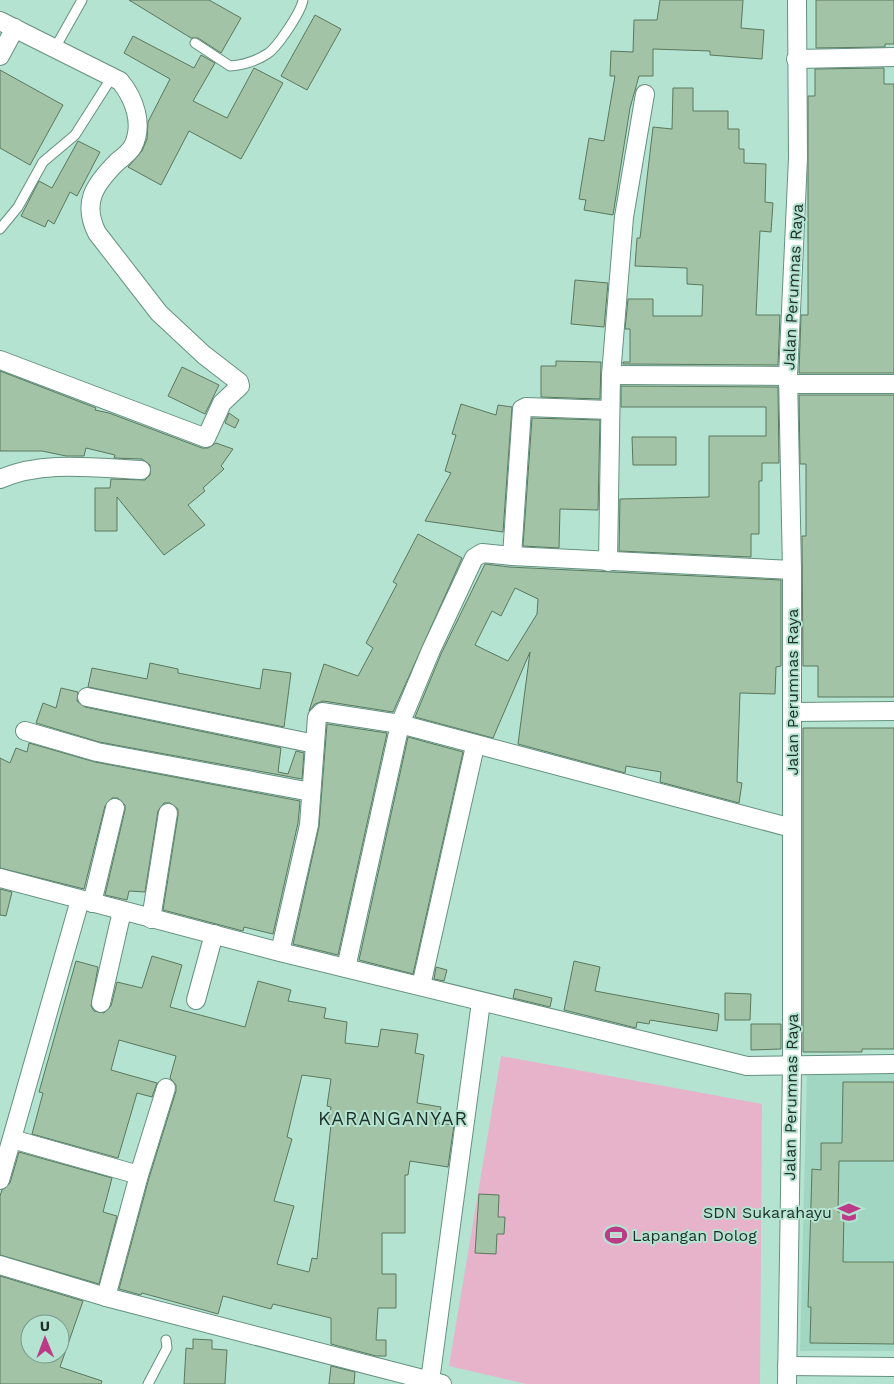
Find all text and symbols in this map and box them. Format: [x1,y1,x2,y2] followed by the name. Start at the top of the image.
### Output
[779,203,807,371] street label: Jalan Perumnas Raya
[783,609,802,775] street label: Jalan Perumnas Raya
[780,1013,802,1181] street label: Jalan Perumnas Raya
[318,1107,468,1130] district label: KARANGANYAR
[836,1199,862,1225] school or university icon: SDN Sukarahayu
[703,1203,832,1222] place label: SDN Sukarahayu
[603,1222,629,1248] sports icon: Lapangan Dolog
[632,1226,757,1245] place label: Lapangan Dolog
[20,1314,70,1364] north arrow
[40,1318,50,1334] text: U

